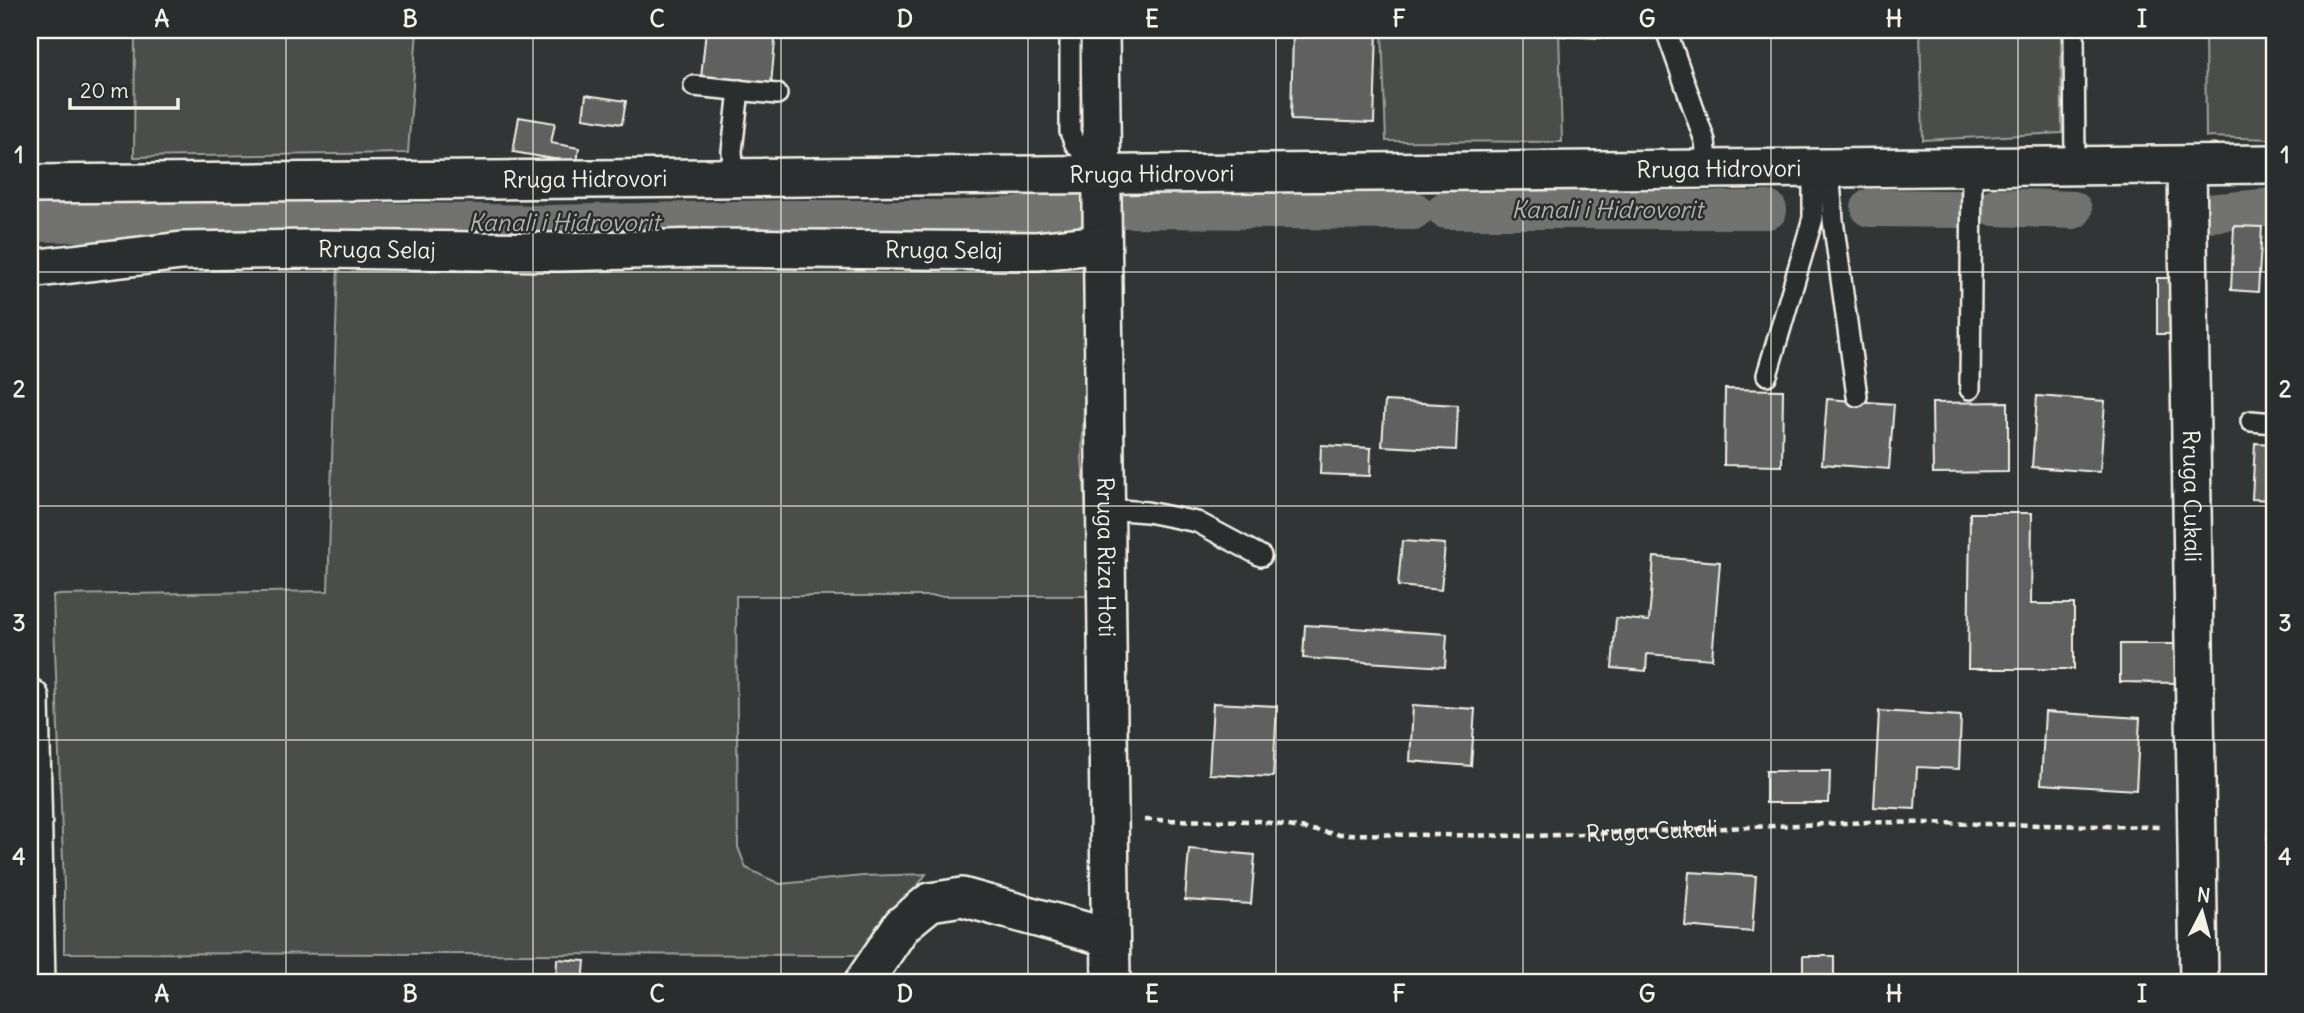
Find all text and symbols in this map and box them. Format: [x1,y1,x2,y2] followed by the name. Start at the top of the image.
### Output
[155,4,170,33] text: A
[402,4,418,33] text: B
[649,4,665,33] text: C
[897,4,913,33] text: D
[1145,4,1159,33] text: E
[1392,4,1406,33] text: F
[1639,4,1655,33] text: G
[1886,4,1902,33] text: H
[2137,4,2147,33] text: I
[70,66,178,110] scale bar
[80,77,129,104] text: 20 m
[14,140,24,169] text: 1
[2280,140,2290,169] text: 1
[1636,153,1801,184] street label: Rruga Hidrovori
[1069,158,1234,189] street label: Rruga Hidrovori
[502,163,668,194] street label: Rruga Hidrovori
[1511,194,1706,224] water label: Kanali i Hidrovorit
[468,207,663,237] water label: Kanali i Hidrovorit
[318,234,436,264] street label: Rruga Selaj
[885,235,1003,265] street label: Rruga Selaj
[13,374,26,403] text: 2
[2279,374,2292,403] text: 2
[2177,430,2208,562] street label: Rruga Cukali
[1091,477,1122,637] street label: Rruga Riza Hoti
[12,608,26,637] text: 3
[2278,608,2292,637] text: 3
[1585,813,1718,848] street label: Rruga Cukali
[12,842,26,871] text: 4
[2278,842,2292,871] text: 4
[2168,876,2238,946] north arrow
[2196,882,2212,908] text: N
[155,979,170,1008] text: A
[402,979,418,1008] text: B
[649,979,665,1008] text: C
[897,979,913,1008] text: D
[1145,979,1159,1008] text: E
[1392,979,1406,1008] text: F
[1639,979,1655,1008] text: G
[1886,979,1902,1008] text: H
[2137,979,2147,1008] text: I

